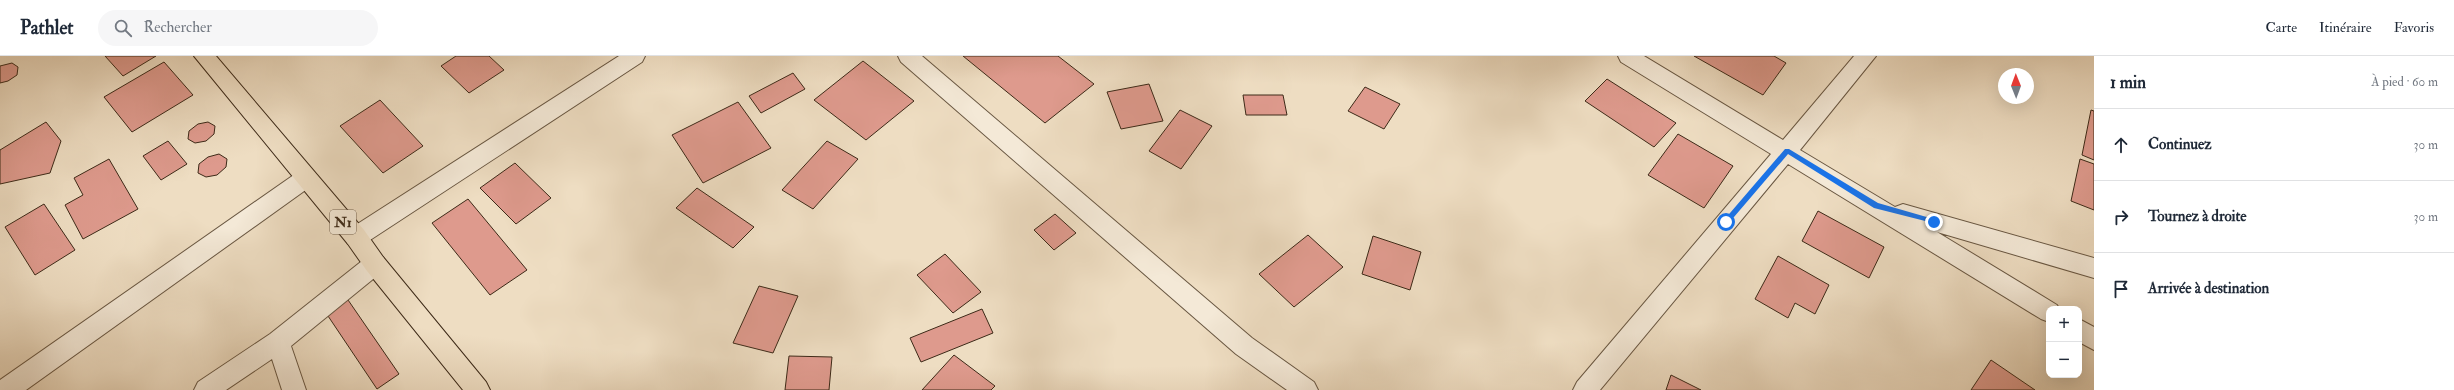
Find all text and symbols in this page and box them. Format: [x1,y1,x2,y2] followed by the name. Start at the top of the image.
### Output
[98,10,378,46] search box
[20,16,74,40] text: Pathlet
[112,17,134,39] icon: search
[144,18,212,37] text: Rechercher
[2266,19,2297,36] text: Carte
[2319,19,2372,36] text: Itinéraire
[2394,19,2434,36] text: Favoris
[1998,68,2034,104] north arrow
[2110,72,2146,93] text: 1 min
[2371,74,2438,90] text: À pied · 60 m
[2110,134,2132,156] icon: ahead
[2148,135,2212,154] text: Continuez
[2414,137,2438,153] text: 30 m
[2110,206,2132,228] icon: right
[2148,207,2247,226] text: Tournez à droite
[2414,209,2438,225] text: 30 m
[330,210,356,234] road number: N1
[1717,213,1735,231] route start
[1925,213,1943,231] route end
[2110,278,2132,300] icon: arrive
[2148,279,2269,298] text: Arrivée à destination
[2046,306,2082,378] map controls
[2046,306,2082,342] button: +
[2046,342,2082,378] button: −

